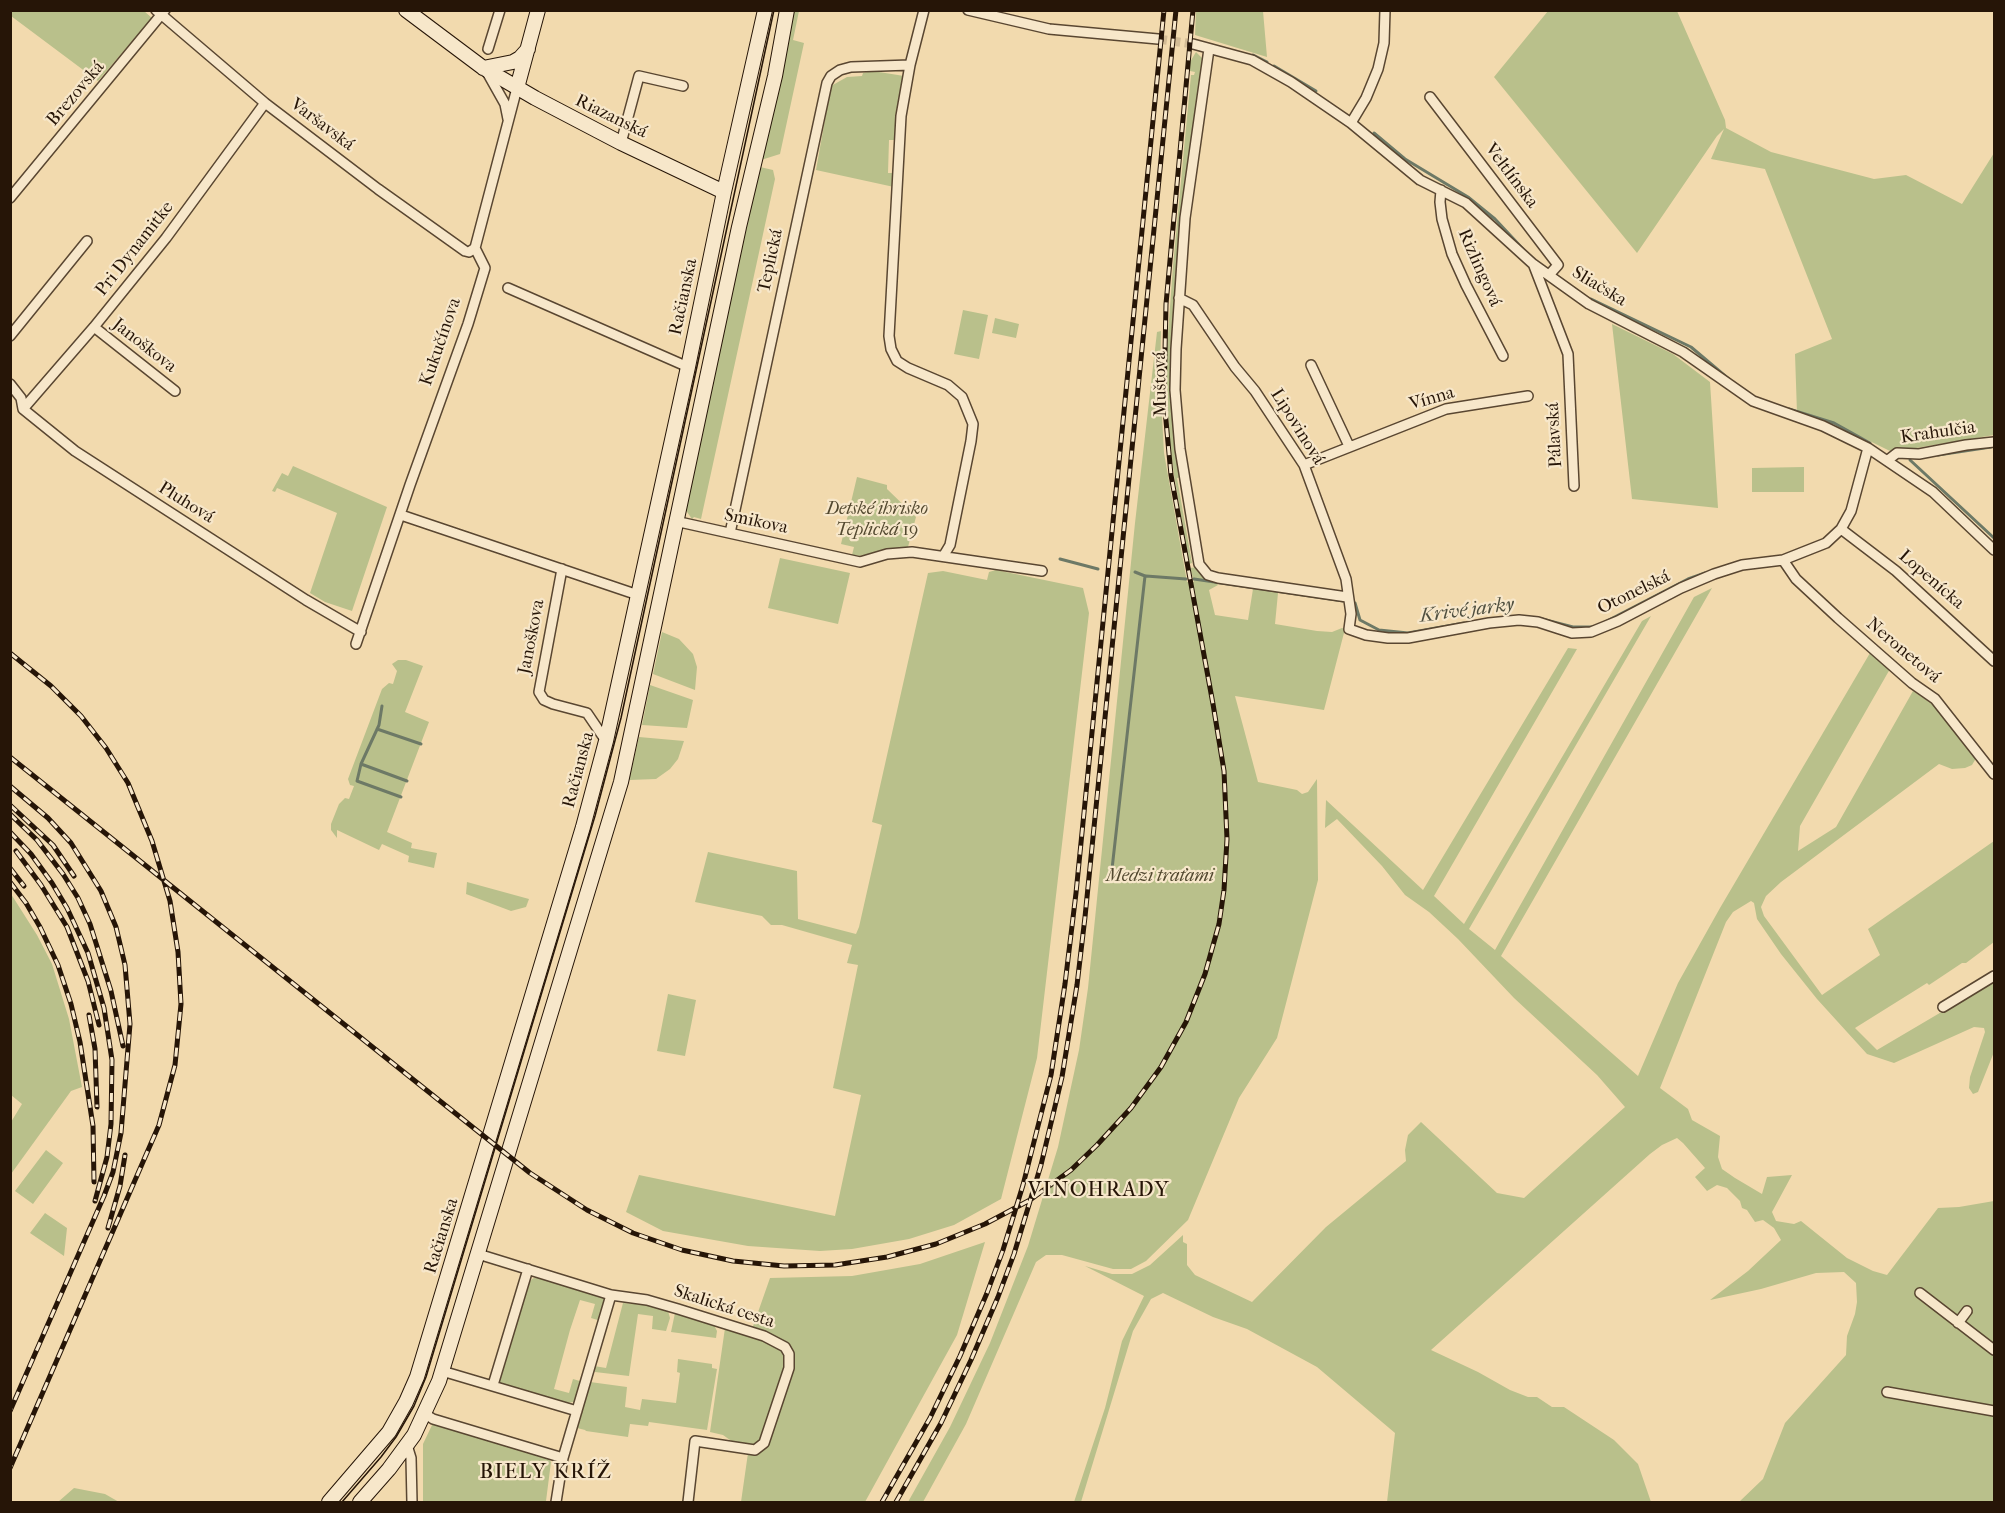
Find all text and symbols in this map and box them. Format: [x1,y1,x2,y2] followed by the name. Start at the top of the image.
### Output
[43,57,109,131] street label: Brezovská
[571,90,651,144] street label: Riazanská
[286,94,358,156] street label: Varšavská
[1480,139,1542,213] street label: Veltlínska
[91,197,179,301] street label: Pri Dynamitke
[1452,226,1506,310] street label: Rizlingová
[754,227,788,295] street label: Teplická
[665,257,703,337] street label: Račianska
[1568,262,1630,312] street label: Sliačska
[416,295,466,389] street label: Kukučínova
[108,314,180,378] street label: Janoškova
[1150,351,1172,417] street label: Muštová
[1407,382,1457,416] street label: Vínna
[1265,385,1329,469] street label: Lipovinová
[1543,402,1567,468] street label: Pálavská
[1899,417,1977,449] street label: Krahulčia
[154,477,218,529] street label: Pluhová
[826,499,928,542] park label: Detské ihrisko Teplická 19
[722,505,790,539] street label: Smikova
[1894,546,1968,614] street label: Lopenícka
[1594,566,1674,620] street label: Otonelská
[1418,593,1516,629] water label: Krivé jarky
[514,598,550,676] street label: Janoškova
[1861,614,1945,688] street label: Neronetová
[558,730,600,810] street label: Račianska
[1106,866,1214,888] park label: Medzi traťami
[1028,1178,1170,1204] district label: VINOHRADY
[420,1196,464,1276] street label: Račianska
[671,1281,777,1333] street label: Skalická cesta
[480,1460,612,1486] district label: BIELY KRÍŽ

